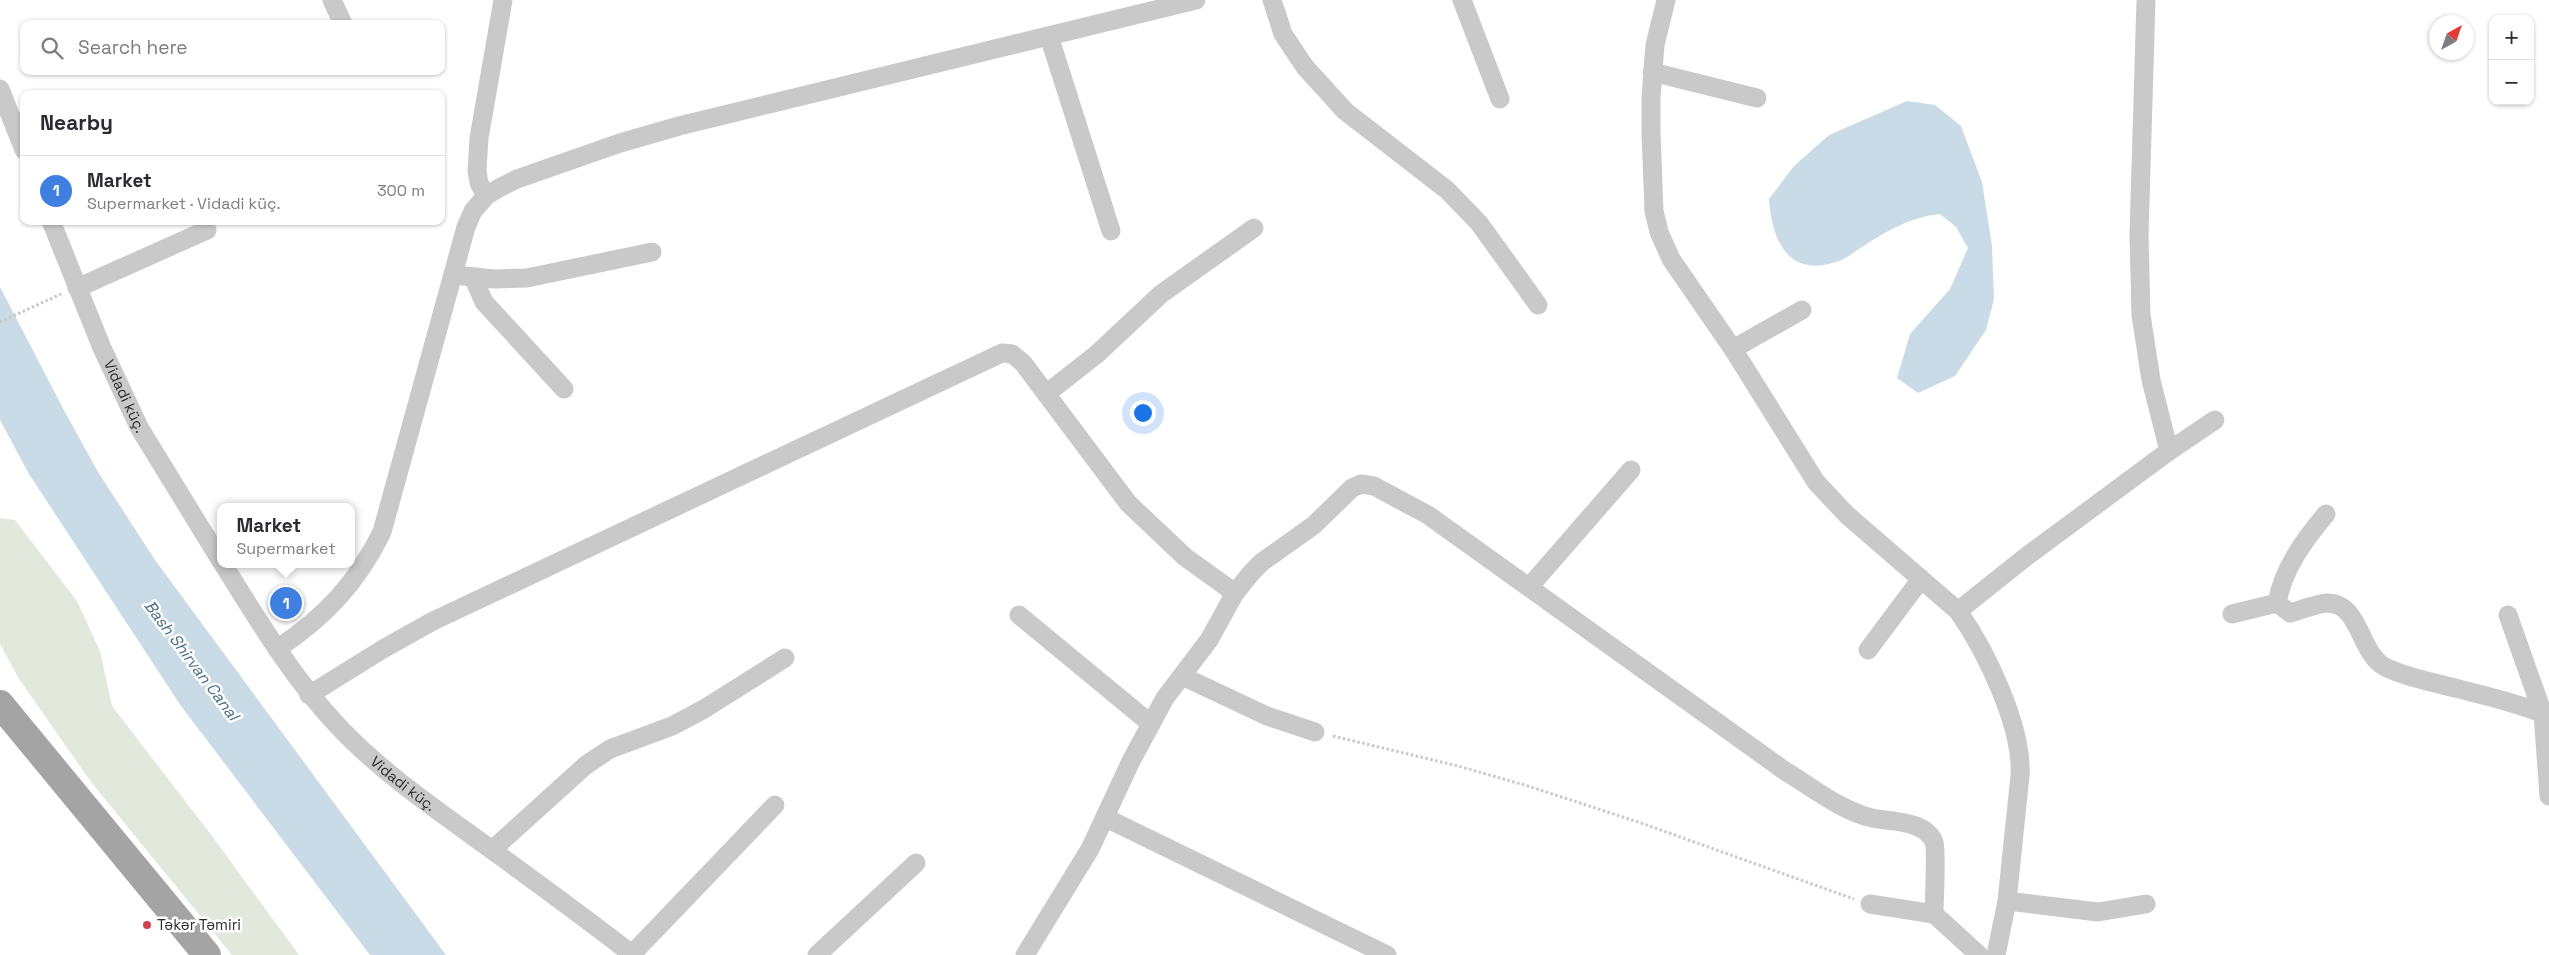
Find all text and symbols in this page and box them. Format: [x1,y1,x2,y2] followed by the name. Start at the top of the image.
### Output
[2429,15,2474,60] north arrow
[2489,15,2534,105] map controls
[2489,15,2534,60] button: +
[20,20,445,75] search box
[38,34,66,62] icon: search
[78,35,188,60] text: Search here
[2489,60,2534,105] button: −
[40,109,113,136] text: Nearby
[87,168,152,193] text: Market
[52,180,60,201] text: 1
[377,180,425,201] text: 300 m
[87,193,280,214] text: Supermarket · Vidadi küç.
[100,356,150,436] street label: Vidadi küç.
[1130,400,1156,426] your location
[217,503,355,568] popup
[236,513,301,538] text: Market
[236,538,336,559] text: Supermarket
[270,584,302,622] pin: 1
[139,596,245,726] water label: Bash Shirvan Canal
[367,752,440,815] street label: Vidadi küç.
[157,915,241,934] place label: Təkər Təmiri
[141,919,153,931] marker: Təkər Təmiri

